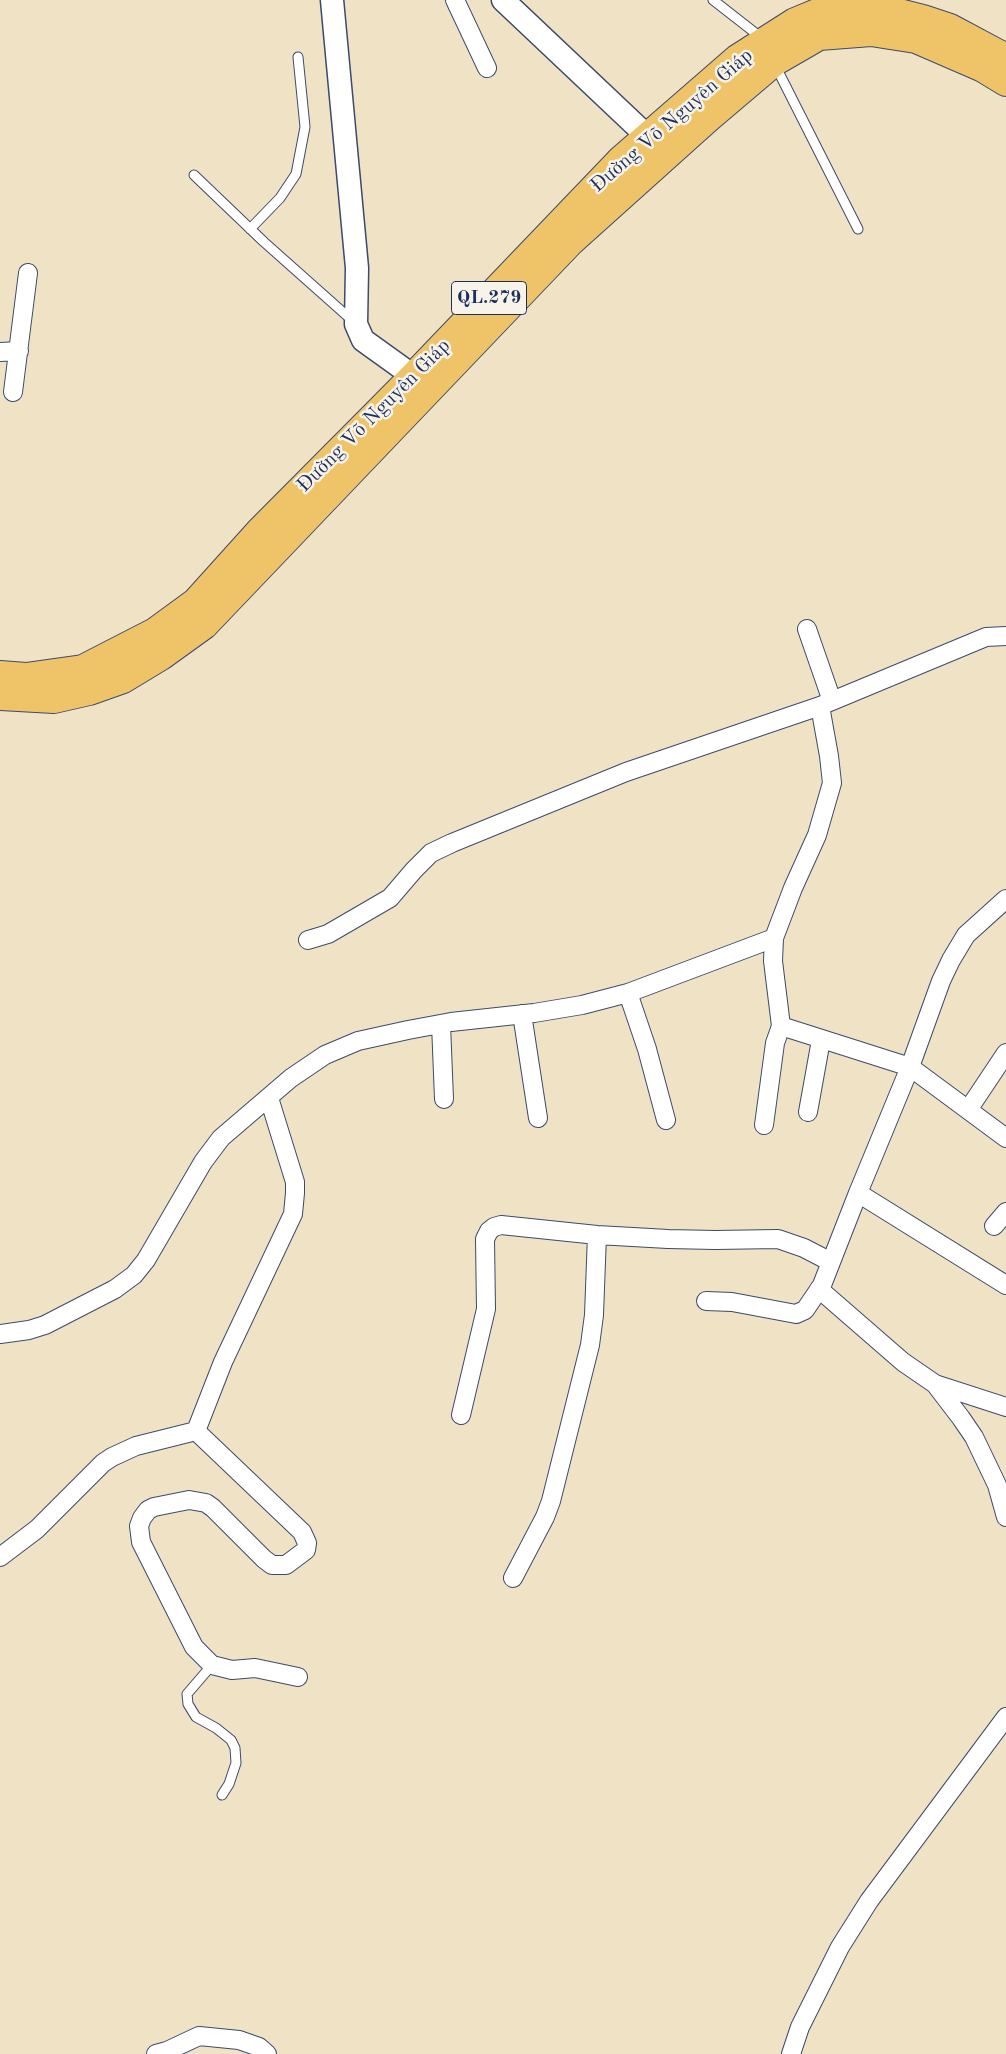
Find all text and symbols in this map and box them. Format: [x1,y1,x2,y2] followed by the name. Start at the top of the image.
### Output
[586,44,758,198] street label: Đường Võ Nguyên Giáp
[452,282,526,314] road number: QL.279
[292,334,456,498] street label: Đường Võ Nguyên Giáp

